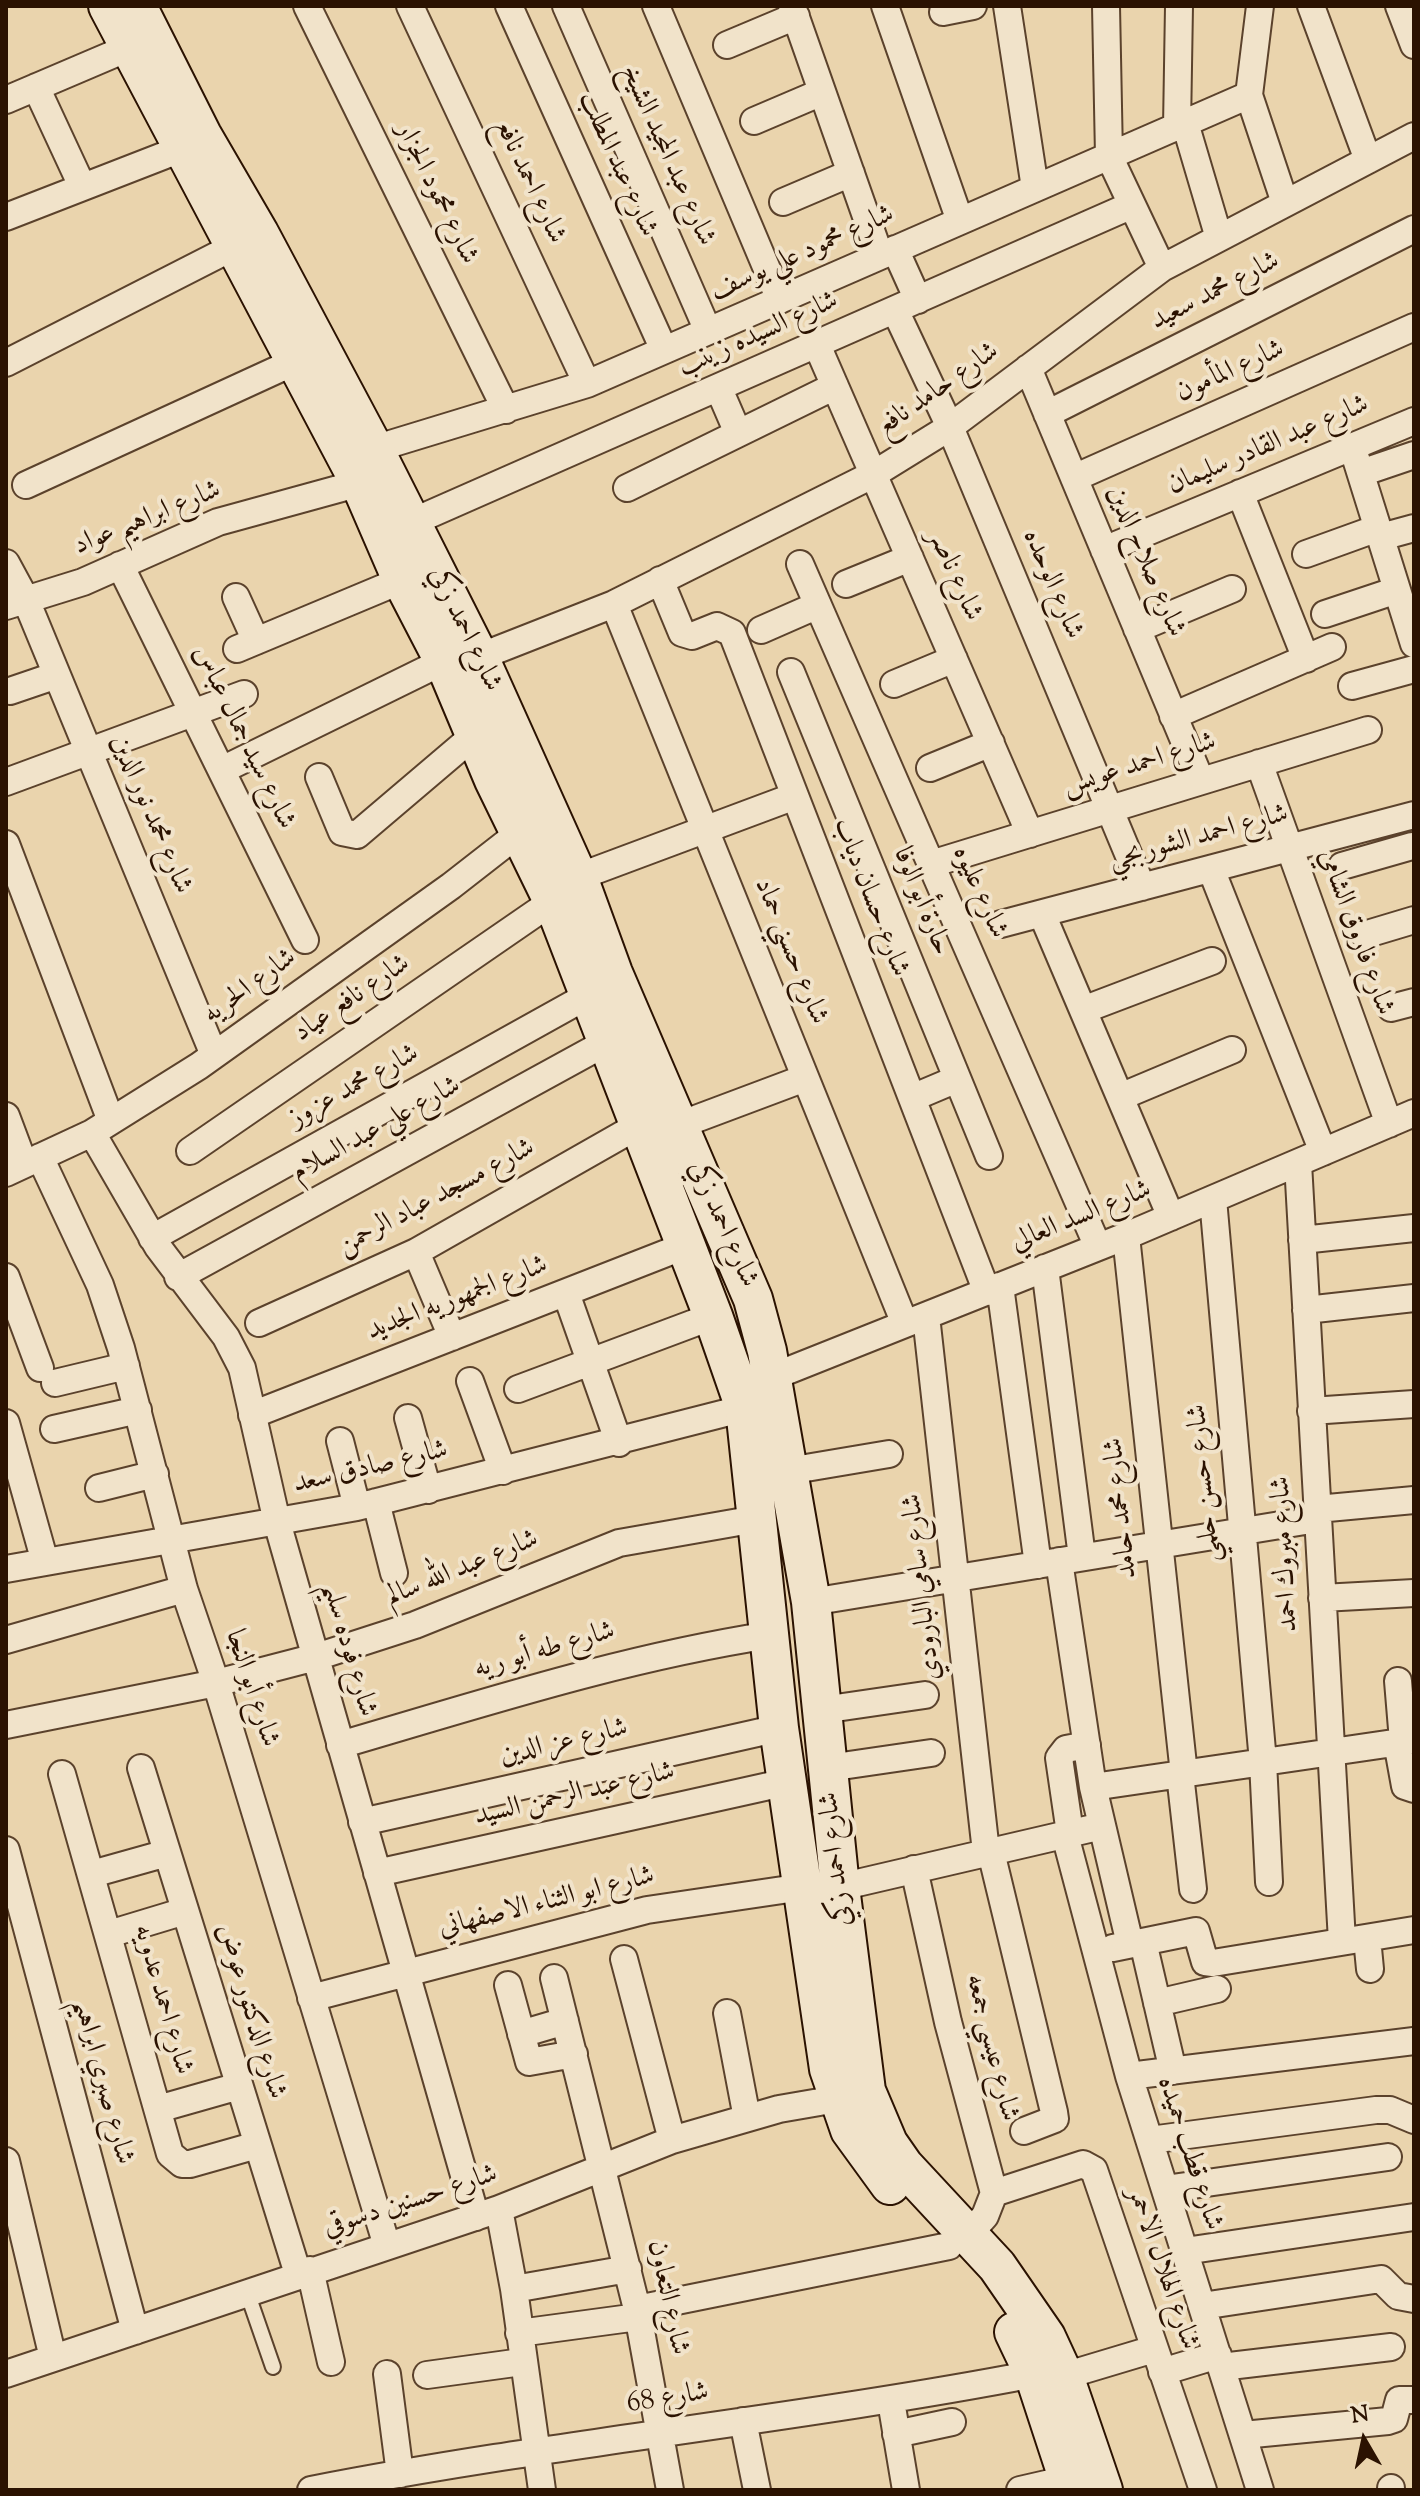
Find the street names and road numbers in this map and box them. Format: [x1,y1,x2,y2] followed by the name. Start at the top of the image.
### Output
[611,60,721,252] street label: شارع عبد المجيد الشيخ
[569,87,663,243] street label: شارع عبد المطلب
[484,114,572,250] street label: شارع احمد نافع
[386,118,484,270] street label: شارع محمود الجزار
[706,199,900,311] street label: شارع محمود علي يوسف
[1146,246,1286,340] street label: شارع محمد سعيد
[674,286,844,386] street label: شارع السيده زينب
[1172,334,1290,412] street label: شارع المأمون
[871,337,1007,445] street label: شارع حامد نافع
[1163,389,1375,505] street label: شارع عبد القادر سليمان
[69,475,227,565] street label: شارع ابراهيم عواد
[1097,481,1191,643] street label: شارع صلاح الدين
[918,525,988,627] street label: شارع ناصر
[1013,525,1089,645] street label: شارع الوحده
[418,562,508,698] street label: شارع احمد زكي
[183,641,301,835] street label: شارع سيد جمال عباس
[1059,727,1221,805] street label: شارع احمد عويس
[100,730,198,900] street label: شارع محمد نور الدين
[1105,799,1293,879] street label: شارع احمد الشوربجي
[823,814,915,982] street label: شارع حسان دياب
[943,841,1013,945] street label: شارع عليوه
[883,843,957,961] street label: حارة أبو الوفا
[1308,845,1400,1021] street label: شارع فاروق الشامي
[744,874,834,1030] street label: شارع حسني حماد
[198,943,304,1033] street label: شارع الحريه
[288,949,418,1051] street label: شارع نافع عياد
[284,1039,426,1137] street label: شارع محمد عزوز
[287,1071,467,1191] street label: شارع علي عبد السلام
[333,1133,541,1265] street label: شارع مسجد عباد الرحمن
[678,1157,764,1293] street label: شارع احمد زكي
[1007,1175,1157,1261] street label: شارع السد العالي
[363,1250,553,1350] street label: شارع الجمهوريه الجديد
[1182,1403,1230,1563] street label: شارع حسن حلمي
[290,1435,452,1503] street label: شارع صادق سعد
[1099,1436,1147,1580] street label: شارع محمد حامد
[1266,1475,1308,1633] street label: شارع مبروك احمد
[897,1492,951,1682] street label: شارع سامي البارودي
[382,1524,544,1616] street label: شارع عبد الله سالم
[312,1579,382,1721] street label: شارع فوده سليم
[471,1616,619,1688] street label: شارع طه أبو ريه
[215,1626,285,1752] street label: شارع أبو النجا
[497,1713,631,1775] street label: شارع عز الدين
[471,1757,679,1835] street label: شارع عبد الرحمن السيد
[814,1790,862,1928] street label: شارع احمد زكي
[436,1861,658,1947] street label: شارع ابو الثناء الاصفهاني
[206,1920,292,2104] street label: شارع الدكتور عوض
[124,1921,198,2079] street label: شارع احمد عدويه
[955,1971,1025,2125] street label: شارع عيسي جمعه
[63,1995,139,2169] street label: شارع صبري ابراهيم
[1147,2073,1229,2235] street label: شارع قطب حميده
[320,2159,502,2247] street label: شارع حسنين دسوقي
[1117,2183,1205,2355] street label: شارع الهلال الاحمر
[637,2238,695,2358] street label: شارع التعاون
[625,2377,711,2423] street label: شارع 68

